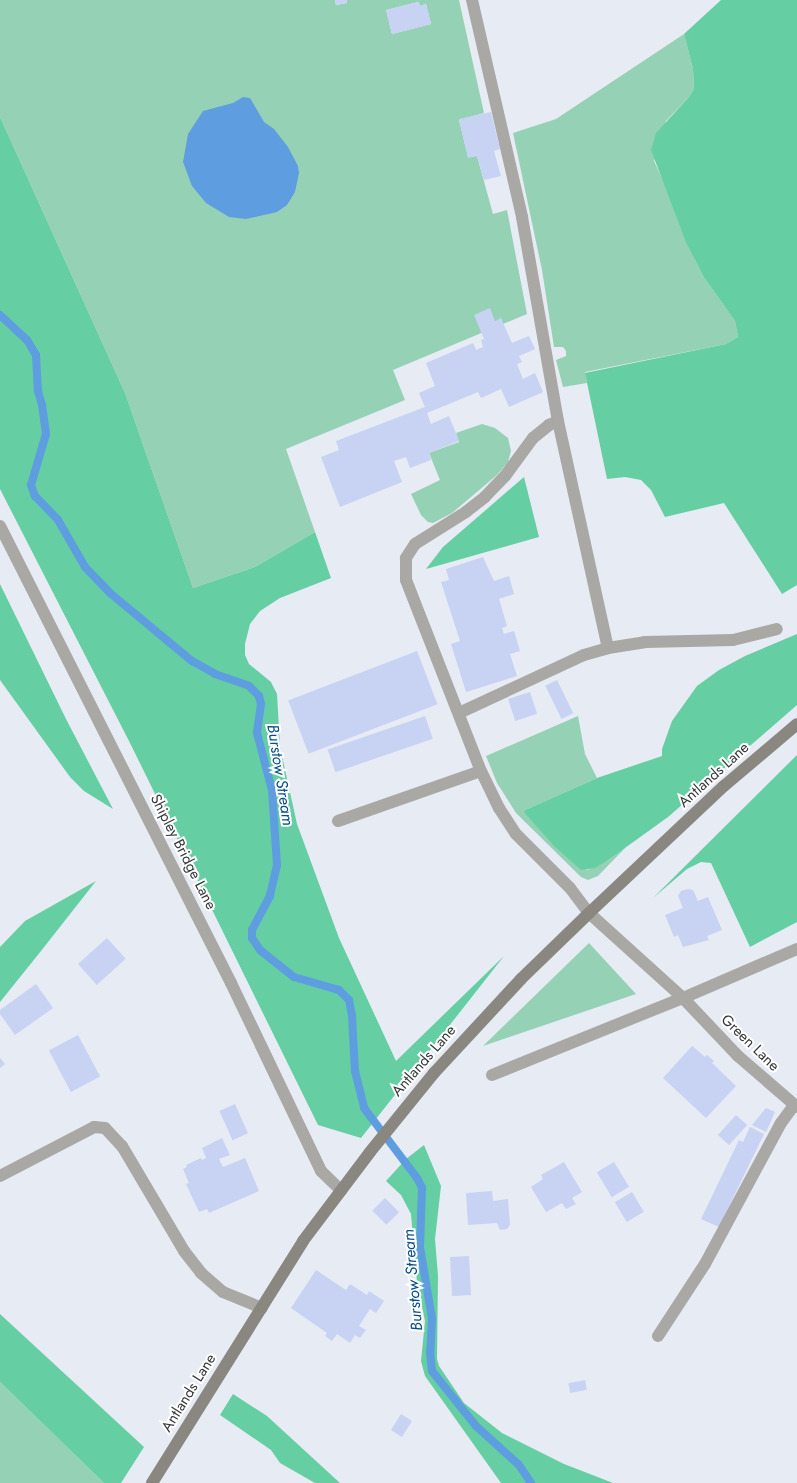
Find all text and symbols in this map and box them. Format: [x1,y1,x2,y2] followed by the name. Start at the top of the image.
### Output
[263,723,297,827] water label: Burstow Stream
[675,739,753,811] street label: Antlands Lane
[146,791,220,913] street label: Shipley Bridge Lane
[717,1011,783,1075] street label: Green Lane
[388,1022,460,1100] street label: Antlands Lane
[399,1228,427,1332] water label: Burstow Stream
[158,1351,220,1435] street label: Antlands Lane

